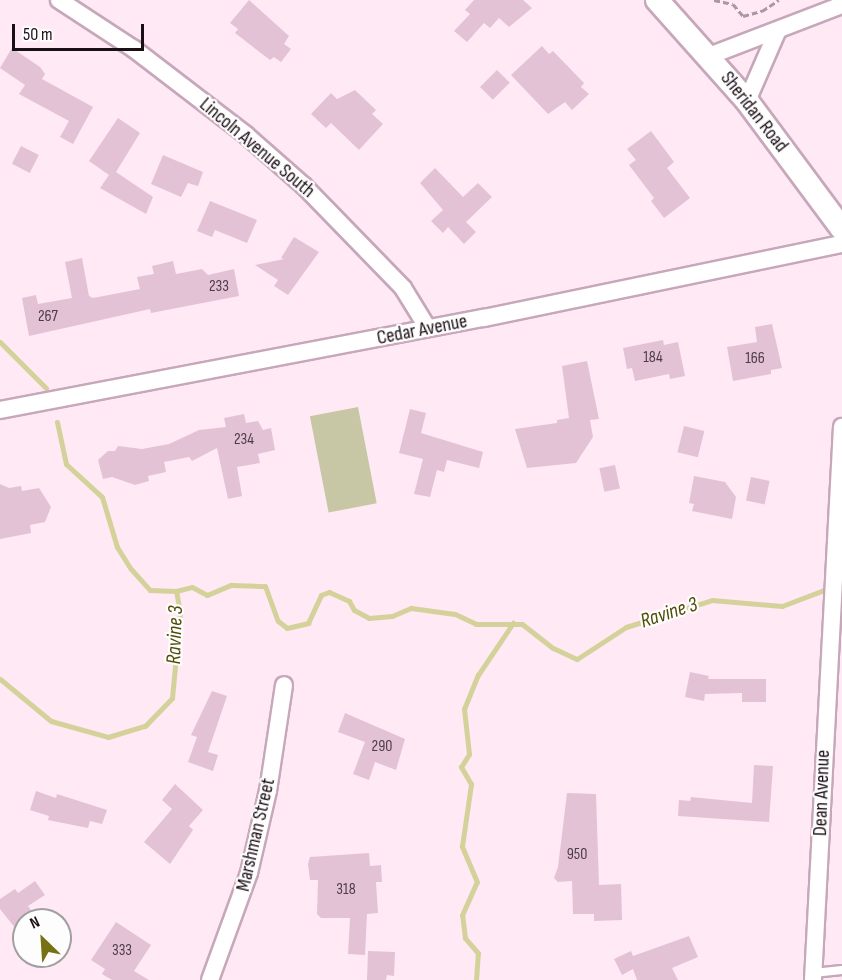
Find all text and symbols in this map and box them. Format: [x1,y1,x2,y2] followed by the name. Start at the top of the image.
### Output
[15,12,147,50] scale bar
[23,24,53,45] text: 50 m
[715,67,793,157] street label: Sheridan Road
[194,93,320,203] street label: Lincoln Avenue South
[209,277,229,297] house number: 233
[38,307,58,327] house number: 267
[375,309,469,351] street label: Cedar Avenue
[643,348,663,368] house number: 184
[745,349,765,369] house number: 166
[234,430,254,450] house number: 234
[637,592,701,634] water label: Ravine 3
[161,605,189,665] water label: Ravine 3
[372,737,392,757] house number: 290
[809,749,835,837] street label: Dean Avenue
[231,776,281,894] street label: Marshman Street
[567,845,587,865] house number: 950
[336,880,356,900] house number: 318
[12,908,72,968] north arrow
[27,913,43,933] text: N
[112,941,132,961] house number: 333

